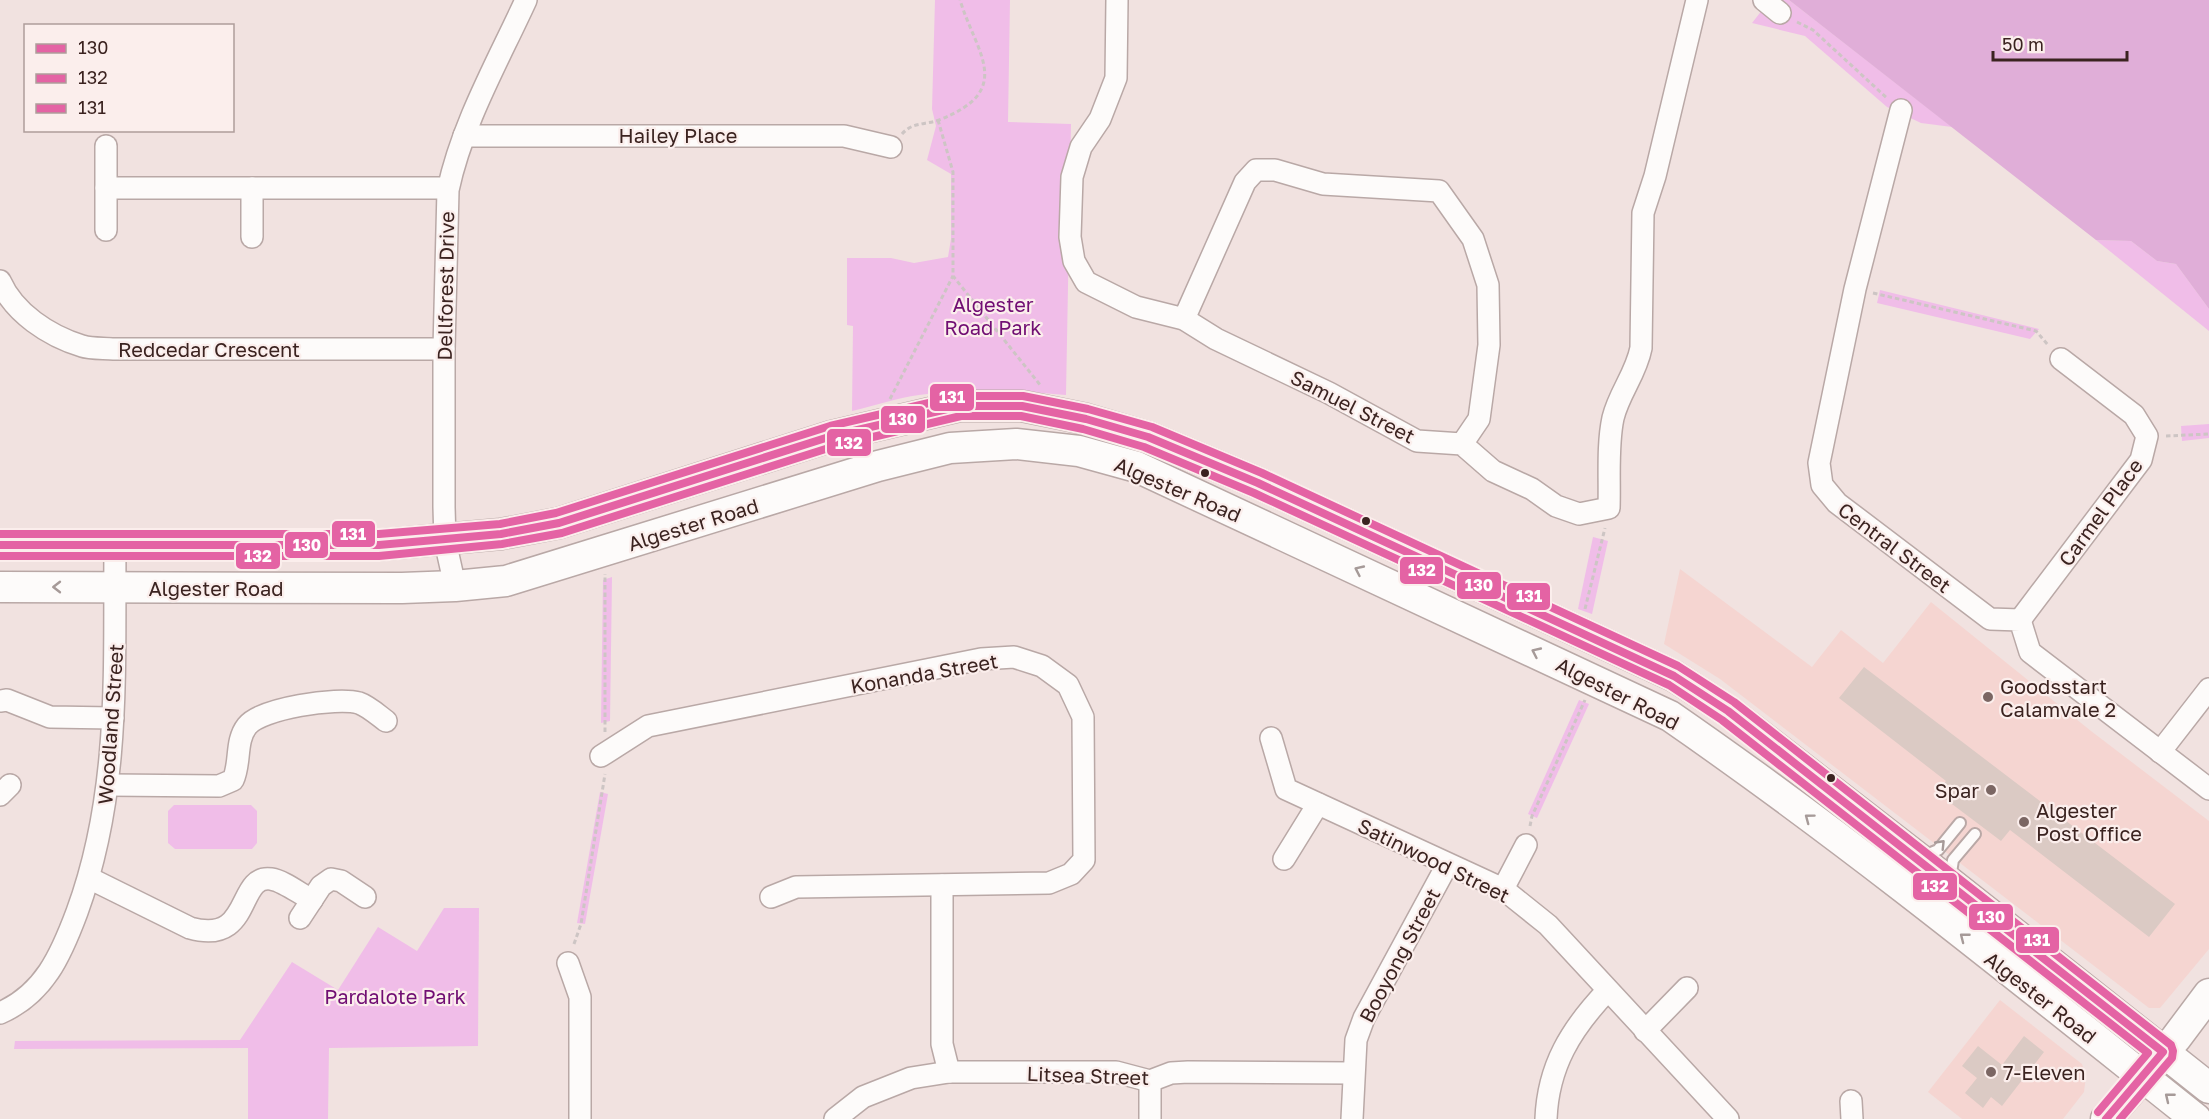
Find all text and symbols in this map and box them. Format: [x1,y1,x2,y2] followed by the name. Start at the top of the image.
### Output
[24,24,234,132] legend
[1993,24,2126,62] scale bar
[2002,33,2044,55] text: 50 m
[78,36,108,58] text: 130
[78,66,108,88] text: 132
[78,96,106,118] text: 131
[619,123,737,147] street label: Hailey Place
[432,211,458,361] street label: Dellforest Drive
[944,292,1042,339] park label: Algester Road Park
[118,337,300,361] street label: Redcedar Crescent
[1287,364,1419,448] street label: Samuel Street
[929,383,975,412] line badge: 131
[939,387,965,407] text: 131
[880,405,926,434] line badge: 130
[889,409,917,429] text: 130
[826,428,872,457] line badge: 132
[835,433,863,453] text: 132
[1111,452,1245,526] street label: Algester Road
[2053,454,2147,570] street label: Carmel Place
[1199,467,1211,479] unlabelled marker
[625,493,761,555] street label: Algester Road
[1834,497,1956,597] street label: Central Street
[1360,515,1372,527] unlabelled marker
[331,520,376,548] line badge: 131
[340,524,366,544] text: 131
[284,531,329,559] line badge: 130
[293,535,321,555] text: 130
[235,542,281,570] line badge: 132
[244,546,272,566] text: 132
[1399,556,1444,585] line badge: 132
[1408,560,1436,580] text: 132
[1355,565,1366,577] one-way arrow
[1456,571,1502,600] line badge: 130
[1465,575,1493,595] text: 130
[148,576,284,600] street label: Algester Road
[53,581,62,593] one-way arrow
[1506,582,1551,611] line badge: 131
[1516,586,1542,606] text: 131
[92,643,128,805] street label: Woodland Street
[848,648,1000,698] street label: Konanda Street
[1531,648,1542,660] one-way arrow
[1552,652,1684,734] street label: Algester Road
[2000,674,2116,721] place label: Goodsstart Calamvale 2
[1981,690,1995,704] marker: Goodsstart Calamvale 2
[1825,772,1837,784] unlabelled marker
[1935,778,1979,802] place label: Spar
[1984,783,1998,797] marker: Spar
[2036,798,2142,845] place label: Algester Post Office
[1354,813,1514,907] street label: Satinwood Street
[1805,814,1816,825] one-way arrow
[2017,815,2031,829] marker: Algester Post Office
[1935,840,1945,851] one-way arrow
[1912,872,1958,901] line badge: 132
[1921,876,1949,896] text: 132
[1354,884,1444,1026] street label: Booyong Street
[1968,903,2014,931] line badge: 130
[1977,907,2005,927] text: 130
[2015,926,2060,954] line badge: 131
[2024,930,2050,950] text: 131
[1960,933,1971,944] one-way arrow
[1980,946,2102,1048] street label: Algester Road
[324,984,466,1008] park label: Pardalote Park
[2003,1060,2086,1084] place label: 7-Eleven
[1026,1061,1150,1089] street label: Litsea Street
[1984,1065,1998,1079] marker: 7-Eleven
[2165,1094,2176,1105] one-way arrow

